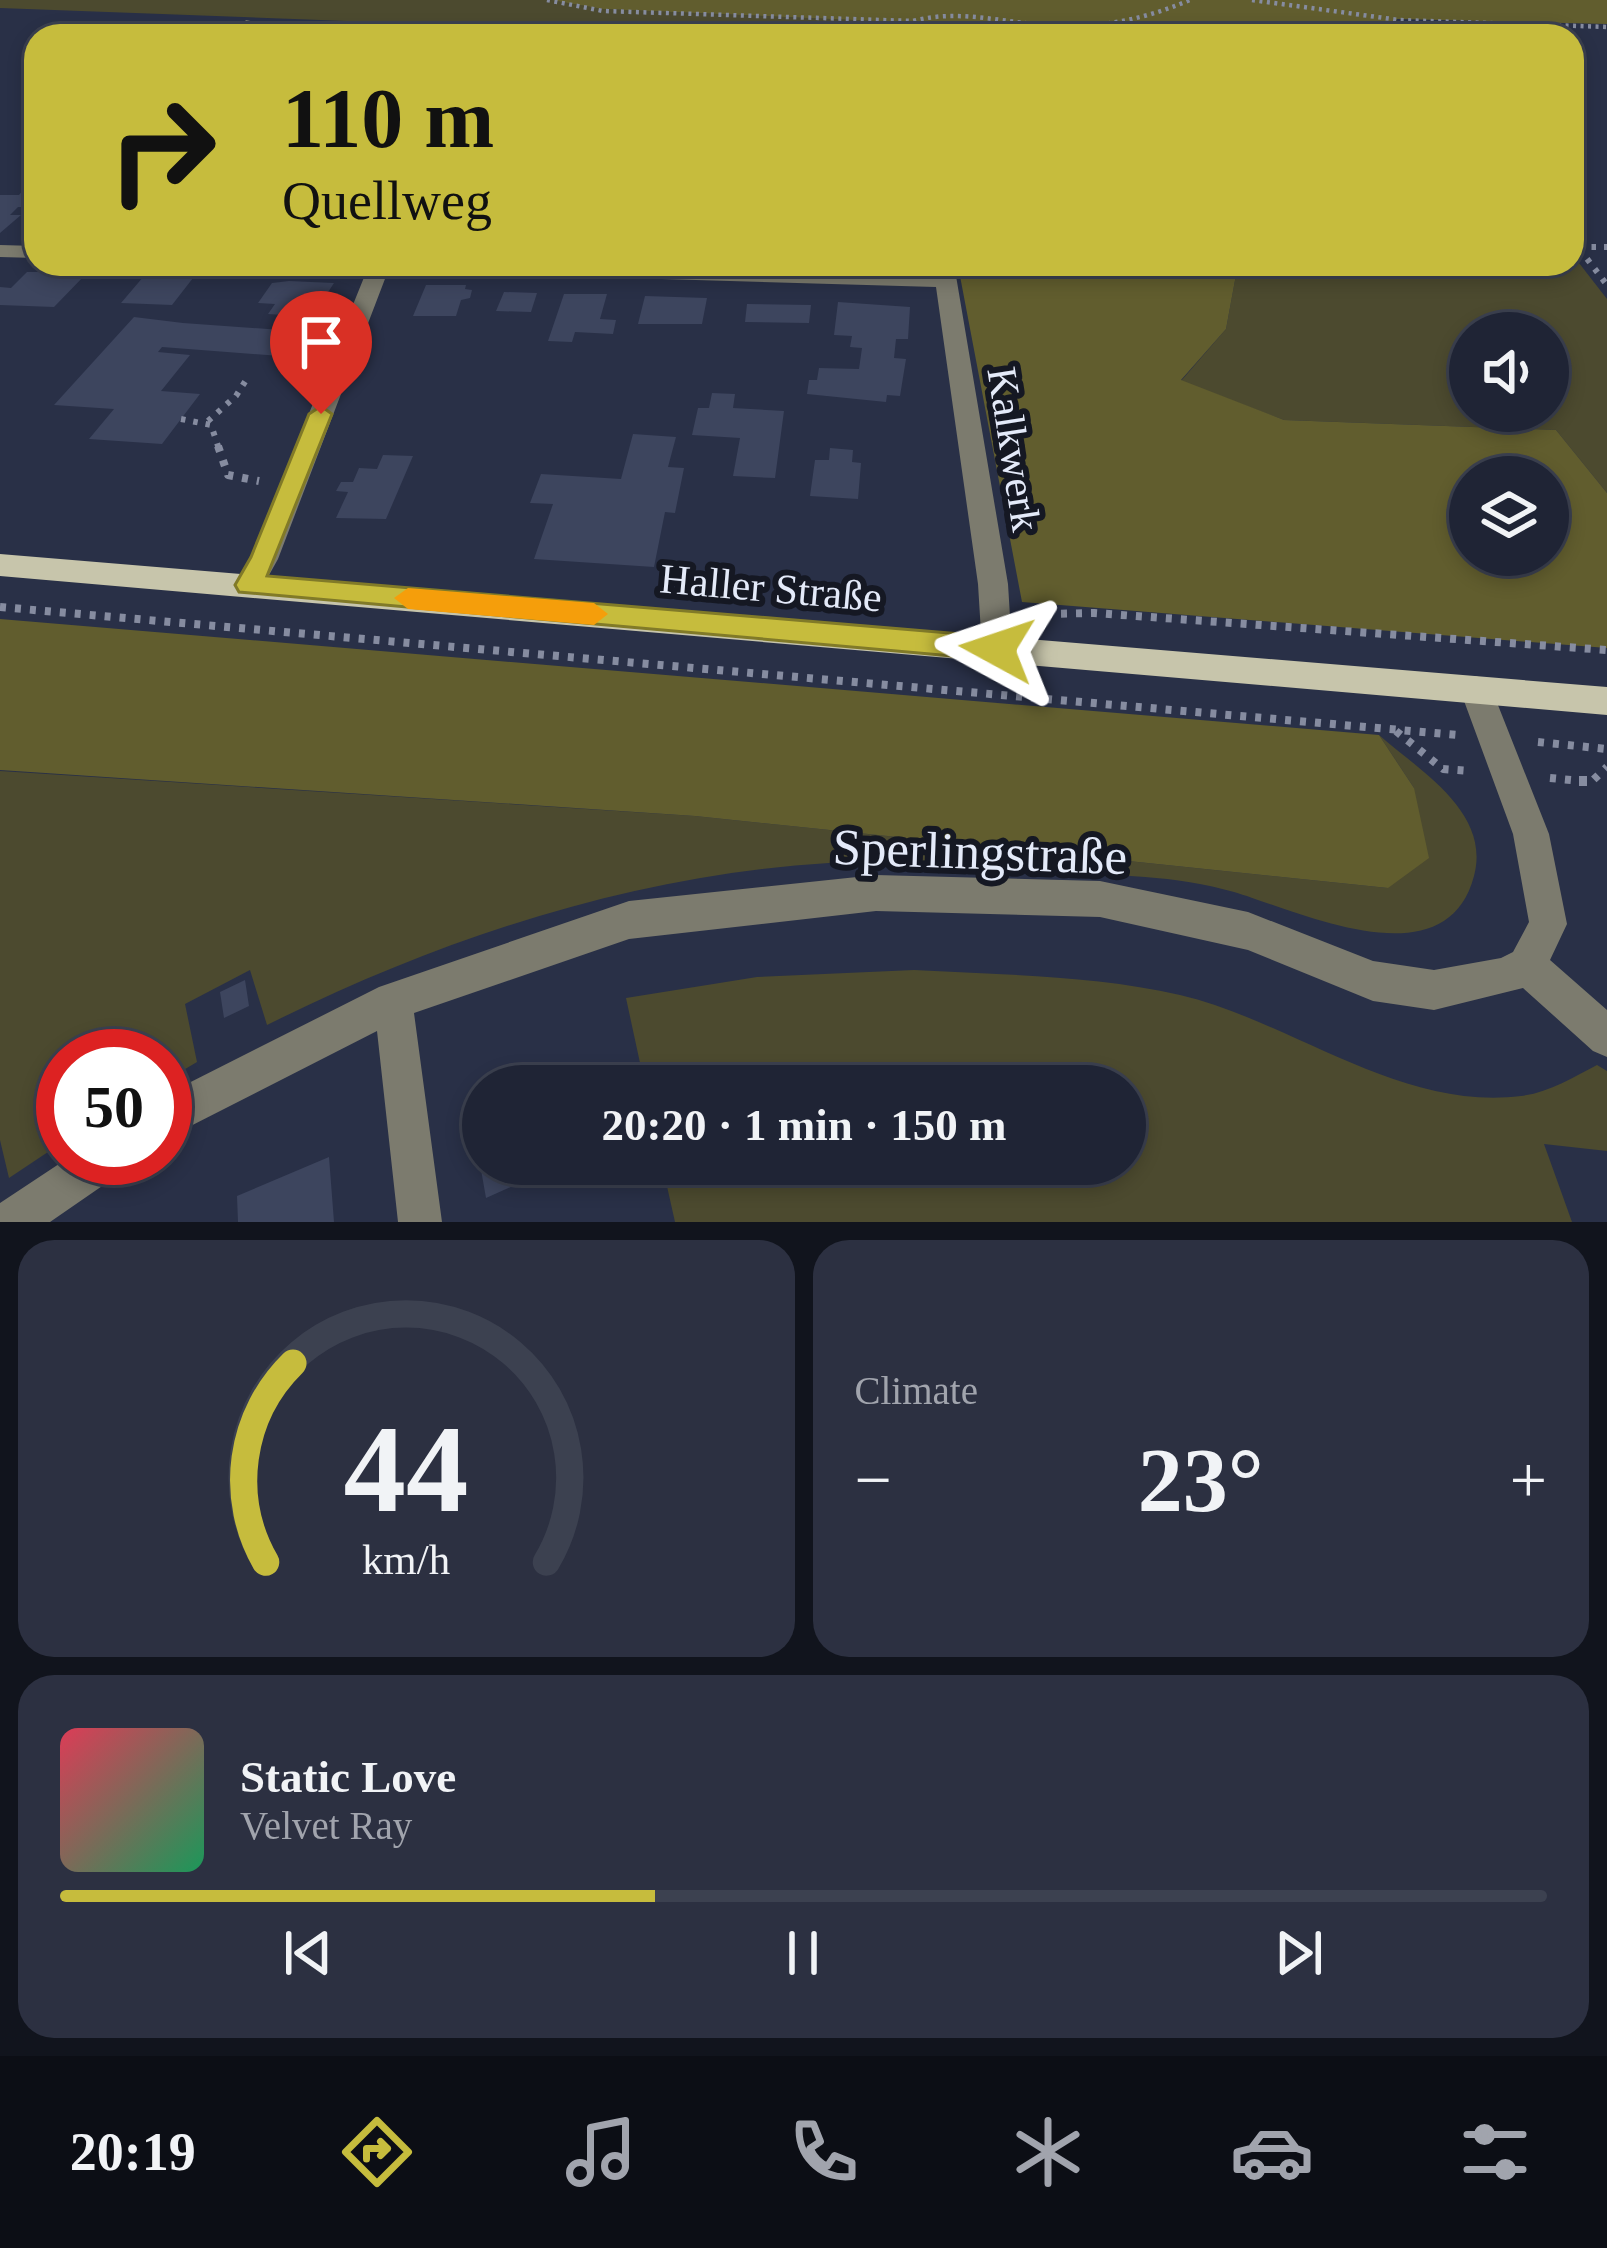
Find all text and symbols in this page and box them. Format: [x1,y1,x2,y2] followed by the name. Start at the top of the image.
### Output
[84,72,240,228] icon: right
[282,72,494,165] text: 110 m
[282,171,492,231] text: Quellweg
[270,291,372,414] pin
[288,309,354,375] icon: arrive
[1449,312,1569,576] map controls
[1449,312,1569,432] button: sound
[978,364,1050,535] street label: Kalkwerk
[1449,456,1569,576] button: layers
[658,555,884,621] street label: Haller Straße
[934,586,1060,712] position arrow
[832,819,1128,885] street label: Sperlingstraße
[36,1029,192,1185] speed limit sign: 50
[602,1100,1007,1150] text: 20:20 · 1 min · 150 m
[855,1369,978,1412] text: Climate
[344,1400,469,1538] text: 44
[1138,1431,1264,1530] text: 23°
[855,1443,892,1516] text: −
[1510,1443,1547,1516] text: +
[362,1535,450,1582] text: km/h
[240,1752,456,1802] text: Static Love
[240,1804,412,1847] text: Velvet Ray
[275,1920,341,1986] icon: previous
[770,1920,836,1986] icon: pause
[1266,1920,1332,1986] icon: next
[335,2110,419,2194] icon: directions
[559,2110,643,2194] icon: music
[782,2110,866,2194] icon: phone
[1006,2110,1090,2194] icon: climate
[1230,2110,1314,2194] icon: car
[1453,2110,1537,2194] icon: filters
[70,2122,196,2182] text: 20:19

